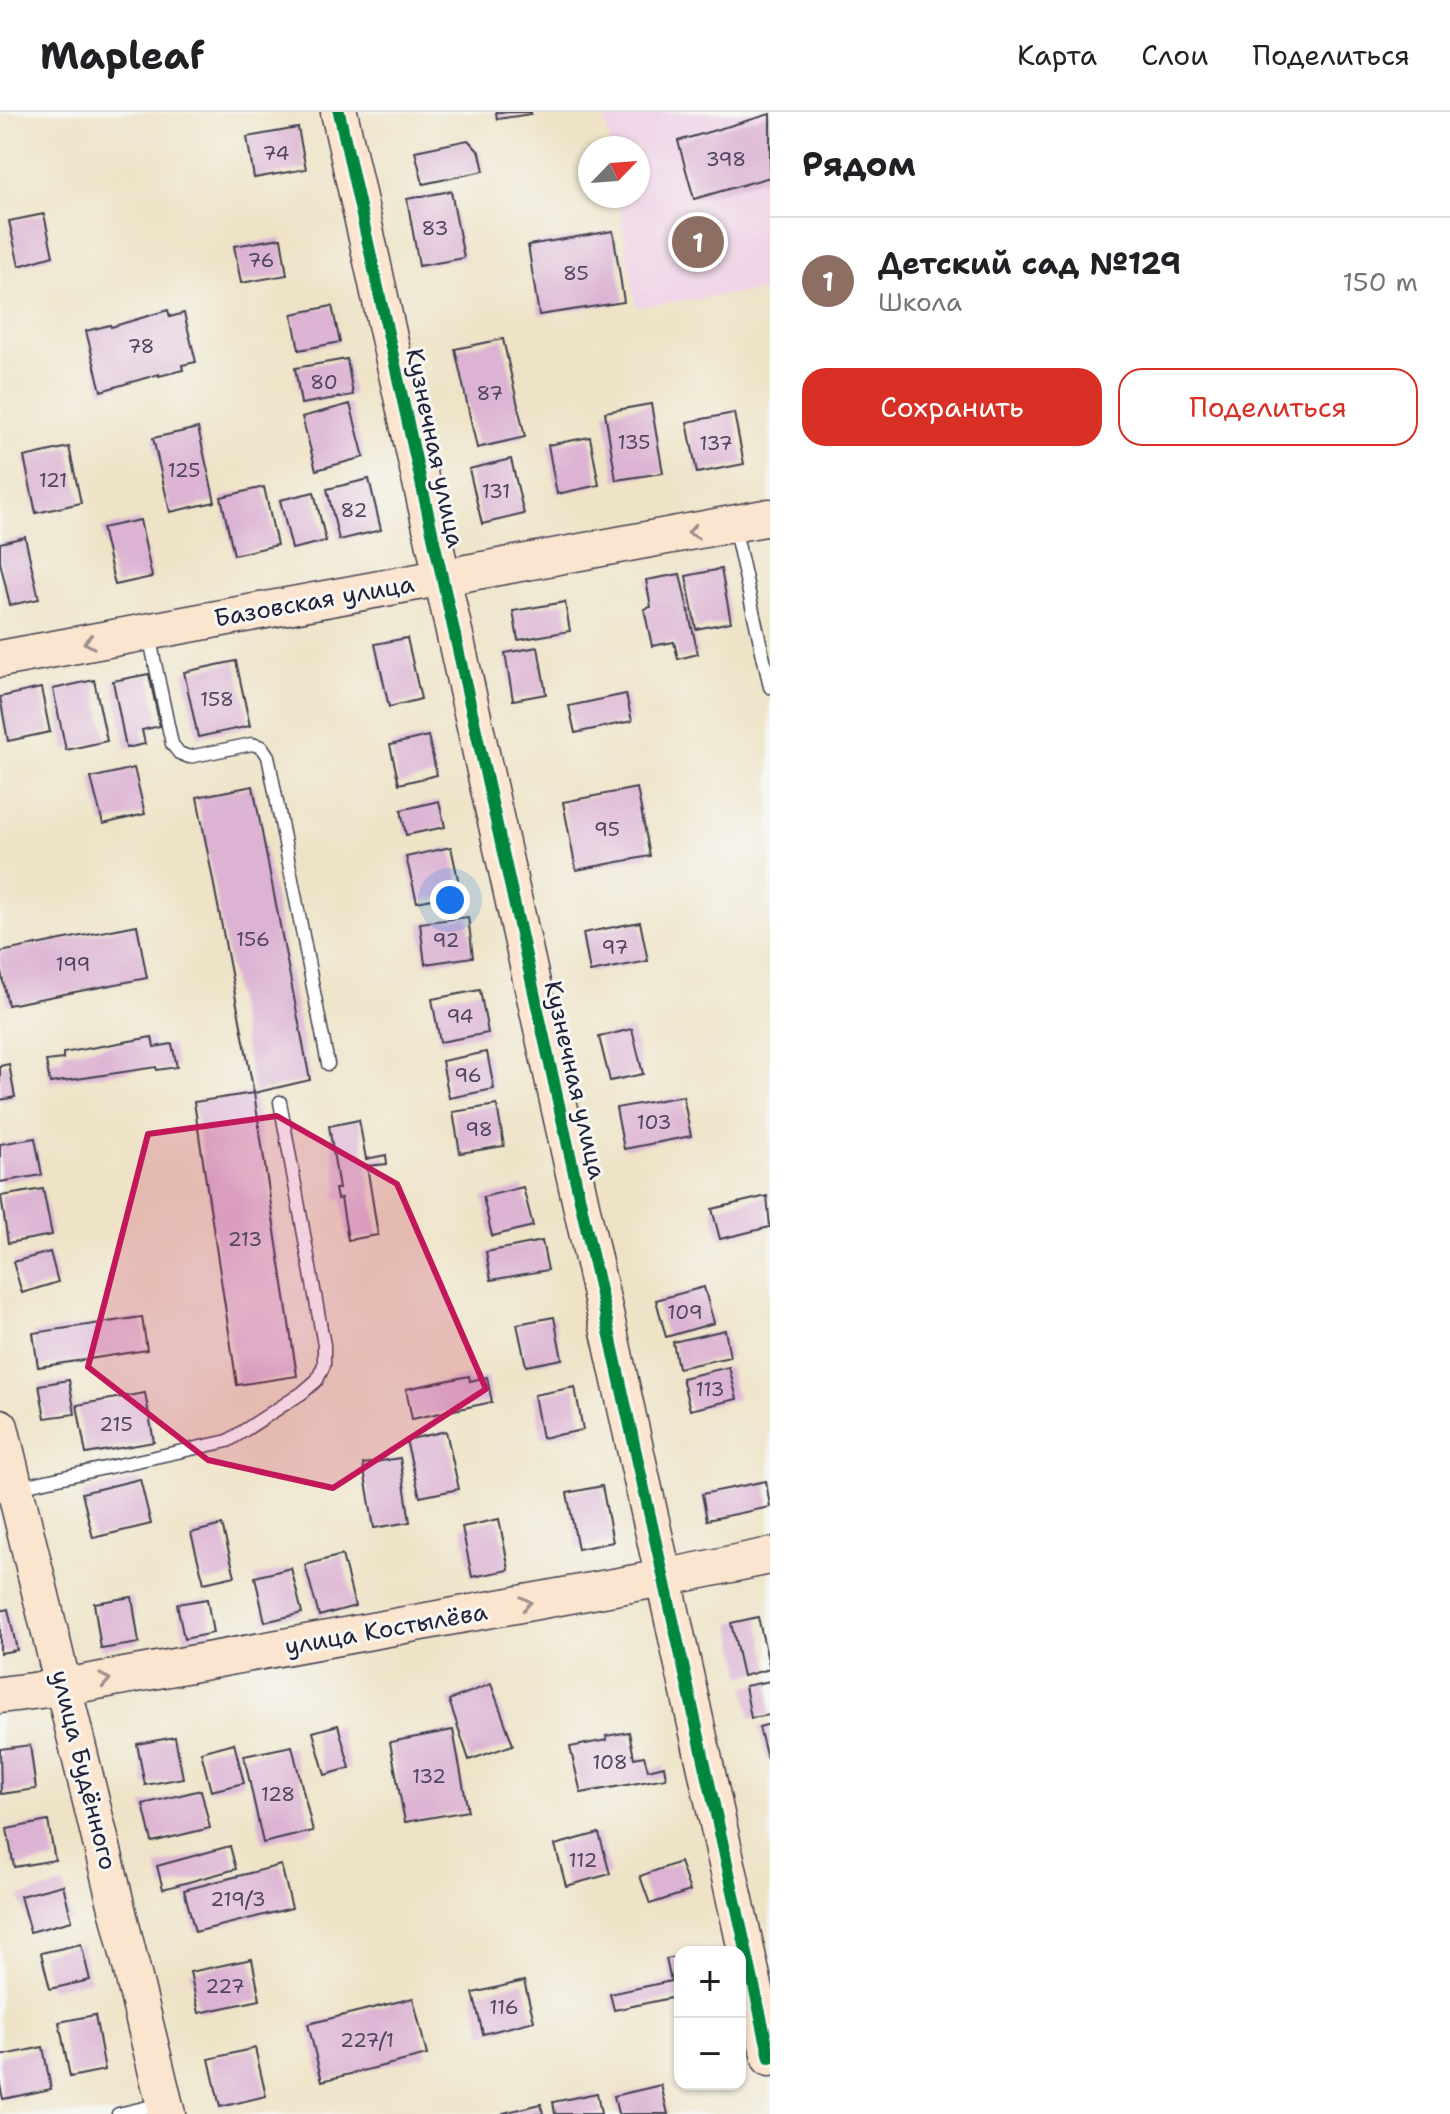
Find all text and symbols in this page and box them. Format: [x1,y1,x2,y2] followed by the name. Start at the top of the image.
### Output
[40,30,205,81] text: Mapleaf
[1017,36,1097,74] text: Карта
[1141,36,1208,74] text: Слои
[1252,36,1410,74] text: Поделиться
[578,136,650,208] north arrow
[262,140,290,166] house number: 74
[802,141,916,187] text: Рядом
[706,146,746,172] house number: 398
[672,212,724,272] pin: 1
[422,215,448,241] house number: 83
[878,243,1181,284] text: Детский сад №129
[247,247,275,273] house number: 76
[563,260,589,286] house number: 85
[822,264,834,299] text: 1
[1342,264,1418,299] text: 150 m
[878,284,962,319] text: Школа
[127,333,155,359] house number: 78
[398,346,472,551] street label: Кузнечная улица
[802,368,1102,446] button: Сохранить
[1118,368,1418,446] button: Поделиться
[310,369,338,395] house number: 80
[477,380,503,406] house number: 87
[617,429,651,455] house number: 135
[699,430,733,456] house number: 137
[167,457,201,483] house number: 125
[39,467,67,493] house number: 121
[482,478,510,504] house number: 131
[341,497,367,523] house number: 82
[687,522,700,539] one-way arrow
[212,568,417,634] street label: Базовская улица
[82,633,95,650] one-way arrow
[200,686,234,712] house number: 158
[594,816,620,842] house number: 95
[430,880,470,920] your location
[236,926,270,952] house number: 156
[433,927,460,953] house number: 92
[602,934,628,960] house number: 97
[56,951,90,977] house number: 199
[537,978,613,1182] street label: Кузнечная улица
[446,1003,474,1029] house number: 94
[454,1062,482,1088] house number: 96
[637,1109,671,1135] house number: 103
[465,1116,493,1142] house number: 98
[228,1226,262,1252] house number: 213
[667,1299,703,1325] house number: 109
[695,1376,725,1402] house number: 113
[99,1411,133,1437] house number: 215
[282,1595,490,1663] street label: улица Костылёва
[519,1595,533,1612] one-way arrow
[44,1667,124,1873] street label: улица Будённого
[98,1672,112,1689] one-way arrow
[592,1749,628,1775] house number: 108
[412,1763,446,1789] house number: 132
[261,1781,295,1807] house number: 128
[569,1847,598,1873] house number: 112
[210,1886,266,1912] house number: 219/3
[674,1946,746,2090] map controls
[674,1946,746,2018] button: +
[205,1973,245,1999] house number: 227
[489,1994,519,2020] house number: 116
[674,2018,746,2090] button: −
[340,2027,394,2053] house number: 227/1

